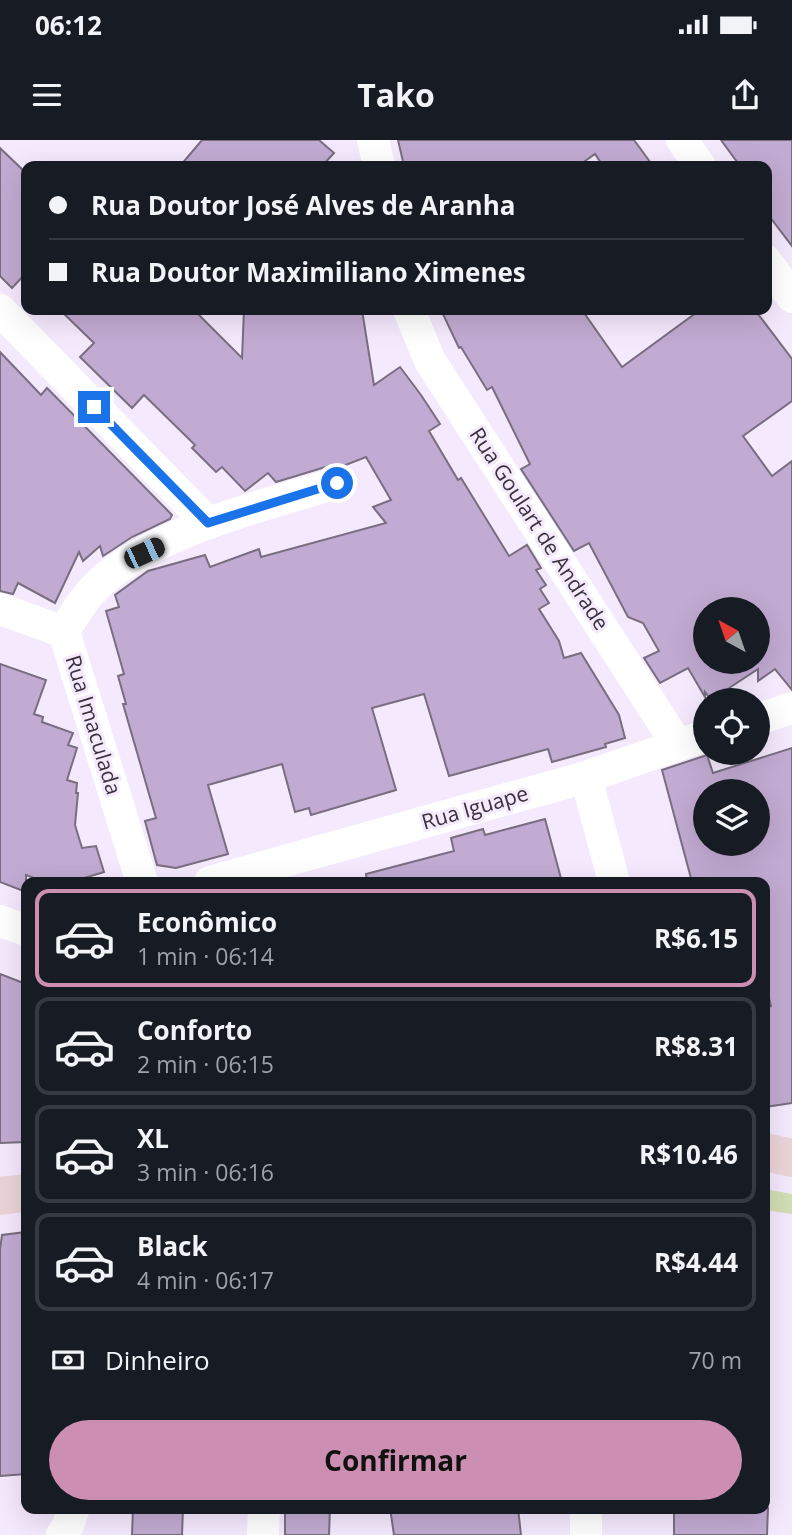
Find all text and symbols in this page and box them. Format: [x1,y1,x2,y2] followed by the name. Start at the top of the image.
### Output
[35,7,102,43] text: 06:12
[357,73,435,116] text: Tako
[28,76,66,114] icon: menu
[726,76,764,114] icon: share
[91,187,515,223] text: Rua Doutor José Alves de Aranha
[91,254,526,290] text: Rua Doutor Maximiliano Ximenes
[78,391,110,423] route end
[464,422,616,635] street label: Rua Goulart de Andrade
[321,467,353,499] route start
[121,535,168,571] car
[693,597,770,674] north arrow
[693,597,770,856] map controls
[59,652,128,798] street label: Rua Imaculada
[693,688,770,765] button: locate
[418,779,531,836] street label: Rua Iguape
[693,779,770,856] button: layers
[137,904,277,940] text: Econômico
[53,907,116,970] icon: car
[654,920,738,956] text: R$6.15
[137,940,274,972] text: 1 min · 06:14
[137,1012,252,1048] text: Conforto
[53,1015,116,1078] icon: car
[654,1028,738,1064] text: R$8.31
[137,1048,274,1080] text: 2 min · 06:15
[137,1120,169,1156] text: XL
[53,1123,116,1186] icon: car
[639,1136,738,1172] text: R$10.46
[137,1156,274,1188] text: 3 min · 06:16
[137,1228,208,1264] text: Black
[53,1231,116,1294] icon: car
[654,1244,738,1280] text: R$4.44
[137,1264,274,1296] text: 4 min · 06:17
[49,1341,87,1379] icon: cash
[105,1342,210,1378] text: Dinheiro
[688,1344,742,1376] text: 70 m
[49,1420,742,1500] button: Confirmar

